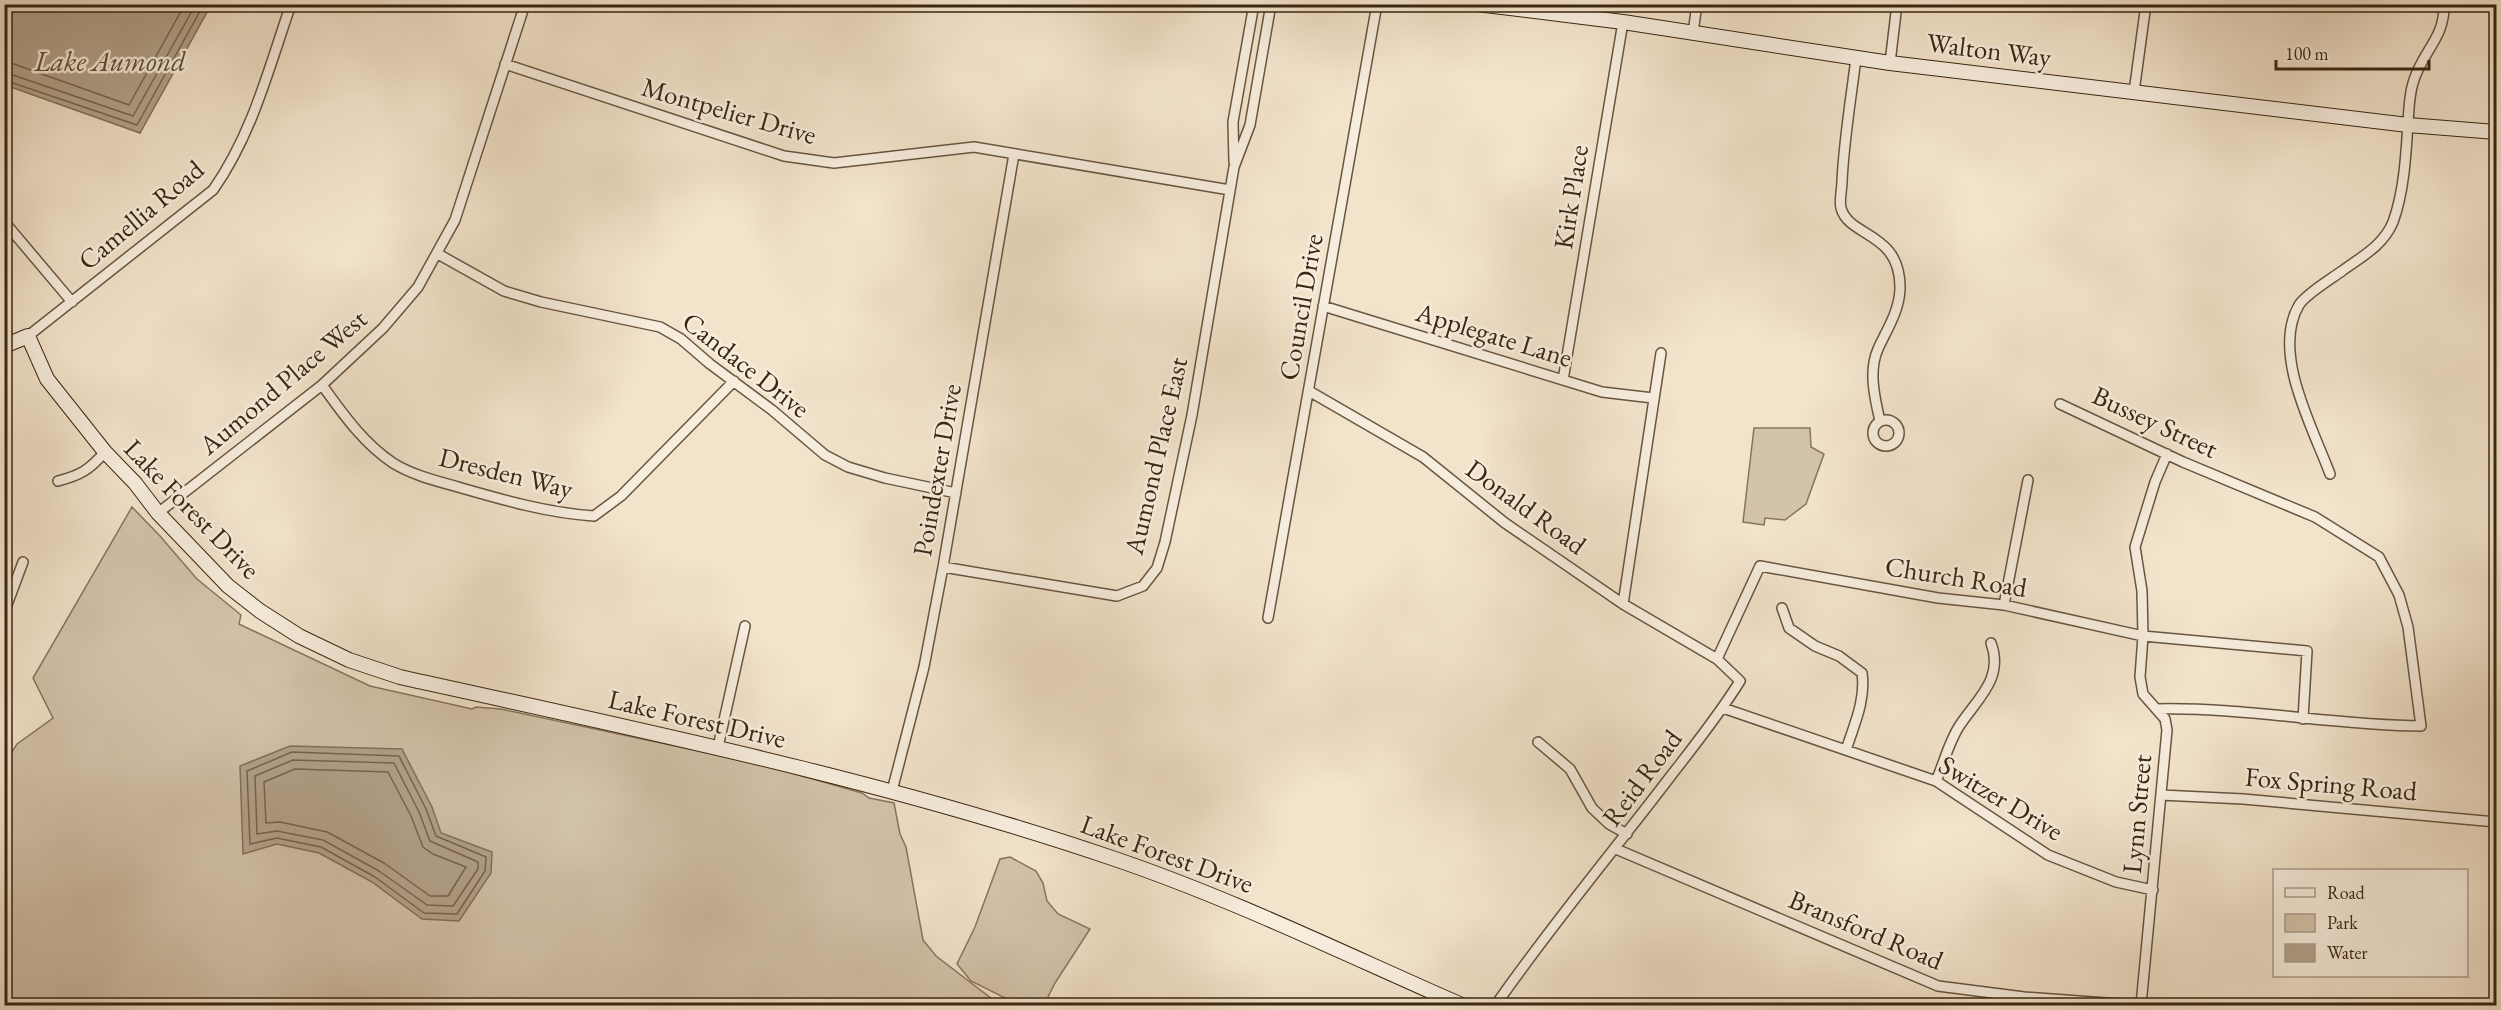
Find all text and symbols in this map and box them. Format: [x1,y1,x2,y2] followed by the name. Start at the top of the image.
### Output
[1925,25,2053,75] street label: Walton Way
[2276,33,2429,71] scale bar
[2285,42,2329,65] text: 100 m
[33,43,186,79] water label: Lake Aumond
[638,69,821,152] street label: Montpelier Drive
[1545,142,1596,252] street label: Kirk Place
[71,152,211,277] street label: Camellia Road
[1270,231,1331,383] street label: Council Drive
[1411,294,1577,375] street label: Applegate Lane
[191,301,374,463] street label: Aumond Place West
[675,304,817,425] street label: Candace Drive
[1116,353,1195,559] street label: Aumond Place East
[2087,377,2224,466] street label: Bussey Street
[904,381,969,559] street label: Poindexter Drive
[117,431,268,586] street label: Lake Forest Drive
[435,439,577,506] street label: Dresden Way
[1459,451,1594,562] street label: Donald Road
[1883,548,2030,605] street label: Church Road
[605,681,789,756] street label: Lake Forest Drive
[1594,722,1689,833] street label: Reid Road
[1933,747,2070,848] street label: Switzer Drive
[2114,752,2159,875] street label: Lynn Street
[2244,759,2419,808] street label: Fox Spring Road
[1076,806,1258,901] street label: Lake Forest Drive
[2273,869,2468,977] legend
[1784,881,1949,978] street label: Bransford Road
[2327,881,2366,904] text: Road
[2327,911,2358,934] text: Park
[2327,941,2368,964] text: Water

